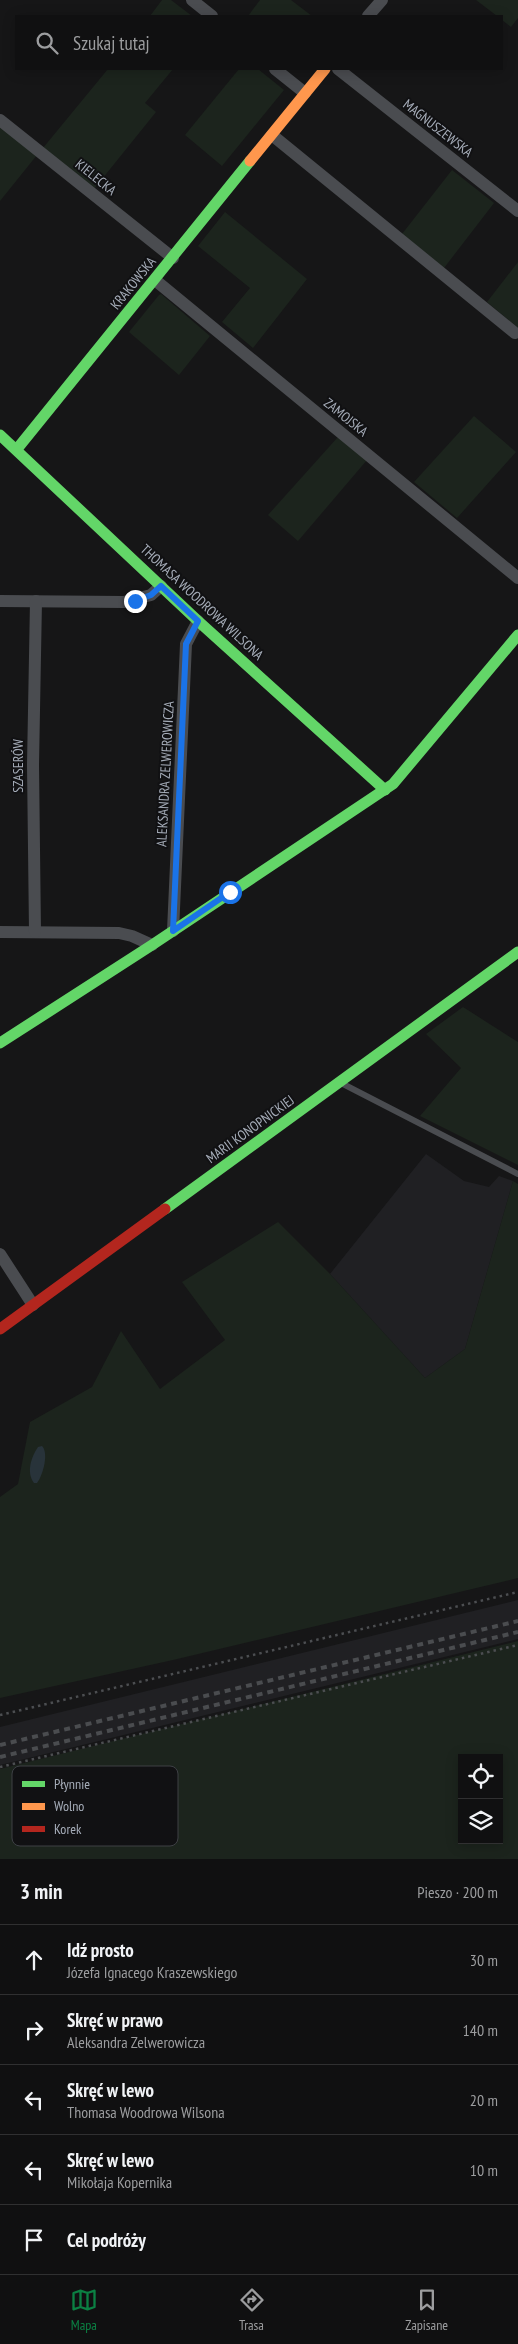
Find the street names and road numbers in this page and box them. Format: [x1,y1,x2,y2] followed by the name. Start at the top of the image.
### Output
[399,95,477,161] street label: MAGNUSZEWSKA
[72,155,120,199] street label: KIELECKA
[106,253,160,313] street label: KRAKOWSKA
[320,394,372,440] street label: ZAMOJSKA
[137,540,268,664] street label: THOMASA WOODROWA WILSONA
[152,700,178,847] street label: ALEKSANDRA ZELWEROWICZA
[9,739,27,793] street label: SZASERÓW
[203,1091,297,1167] street label: MARII KONOPNICKIEJ

